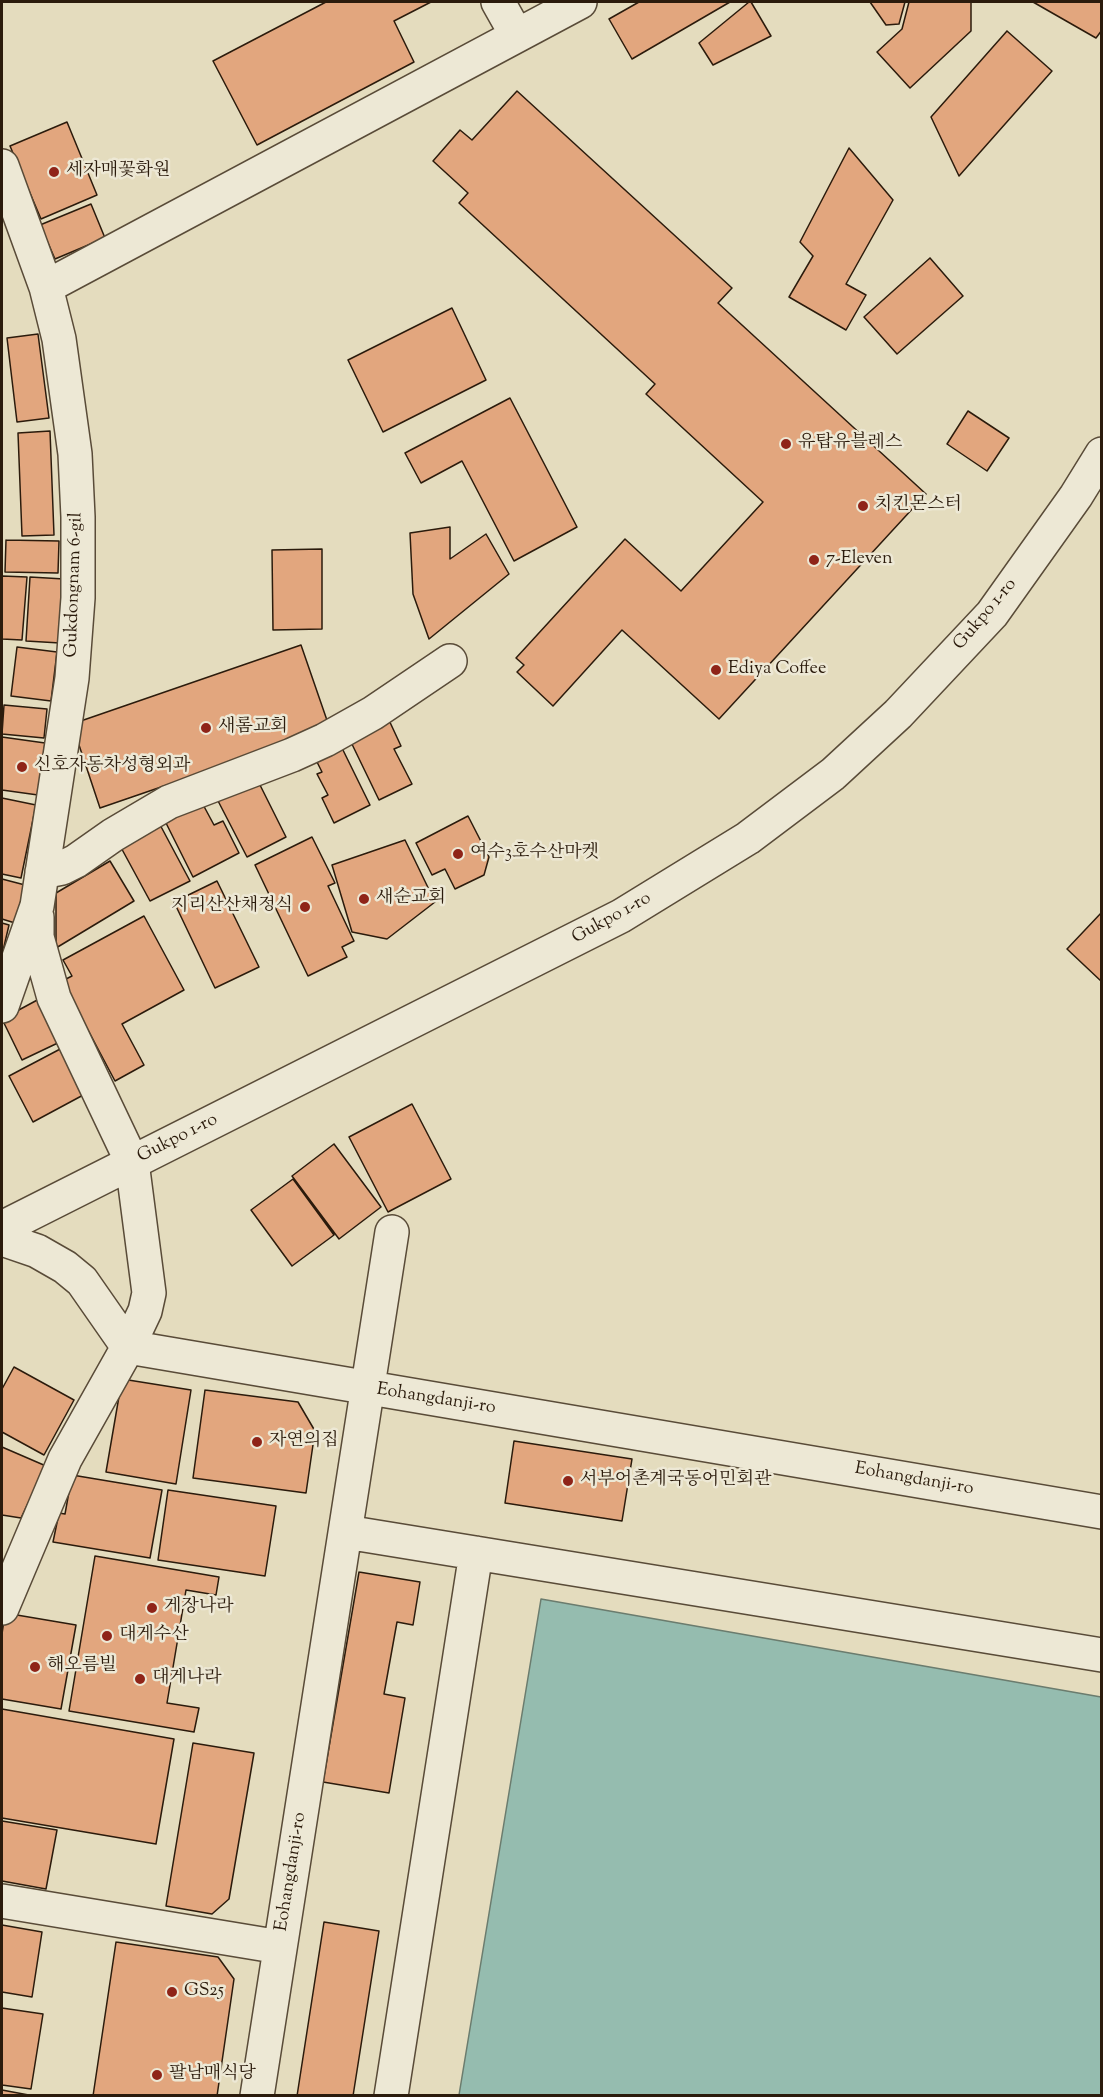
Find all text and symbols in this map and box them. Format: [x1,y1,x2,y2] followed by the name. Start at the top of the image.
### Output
[66,161,170,183] place label: 세자매꽃화원
[47,165,61,179] marker: 세자매꽃화원
[798,433,902,455] place label: 유탑유블레스
[779,437,793,451] marker: 유탑유블레스
[875,495,962,517] place label: 치킨몬스터
[856,499,870,513] marker: 치킨몬스터
[62,512,88,658] street label: Gukdongnam 6-gil
[826,549,893,571] place label: 7-Eleven
[807,553,821,567] marker: 7-Eleven
[950,575,1022,655] street label: Gukpo 1-ro
[728,659,826,681] place label: Ediya Coffee
[709,663,723,677] marker: Ediya Coffee
[218,717,288,739] place label: 새롬교회
[199,721,213,735] marker: 새롬교회
[34,756,190,778] place label: 신호자동차성형외과
[15,760,29,774] marker: 신호자동차성형외과
[470,843,599,865] place label: 여수3호수산마켓
[451,847,465,861] marker: 여수3호수산마켓
[376,888,446,910] place label: 새순교회
[569,888,655,950] street label: Gukpo 1-ro
[357,892,371,906] marker: 새순교회
[171,896,293,918] place label: 지리산산채정식
[298,900,312,914] marker: 지리산산채정식
[134,1110,222,1168] street label: Gukpo 1-ro
[375,1380,497,1420] street label: Eohangdanji-ro
[269,1431,339,1453] place label: 자연의집
[250,1435,264,1449] marker: 자연의집
[853,1459,975,1501] street label: Eohangdanji-ro
[580,1470,771,1492] place label: 서부어촌계국동어민회관
[561,1474,575,1488] marker: 서부어촌계국동어민회관
[164,1597,234,1619] place label: 게장나라
[145,1601,159,1615] marker: 게장나라
[119,1625,189,1647] place label: 대게수산
[100,1629,114,1643] marker: 대게수산
[47,1656,117,1678] place label: 해오름빌
[28,1660,42,1674] marker: 해오름빌
[152,1668,222,1690] place label: 대게나라
[133,1672,147,1686] marker: 대게나라
[272,1811,312,1933] street label: Eohangdanji-ro
[184,1981,224,2003] place label: GS25
[165,1985,179,1999] marker: GS25
[169,2064,256,2086] place label: 팔남매식당
[150,2068,164,2082] marker: 팔남매식당

